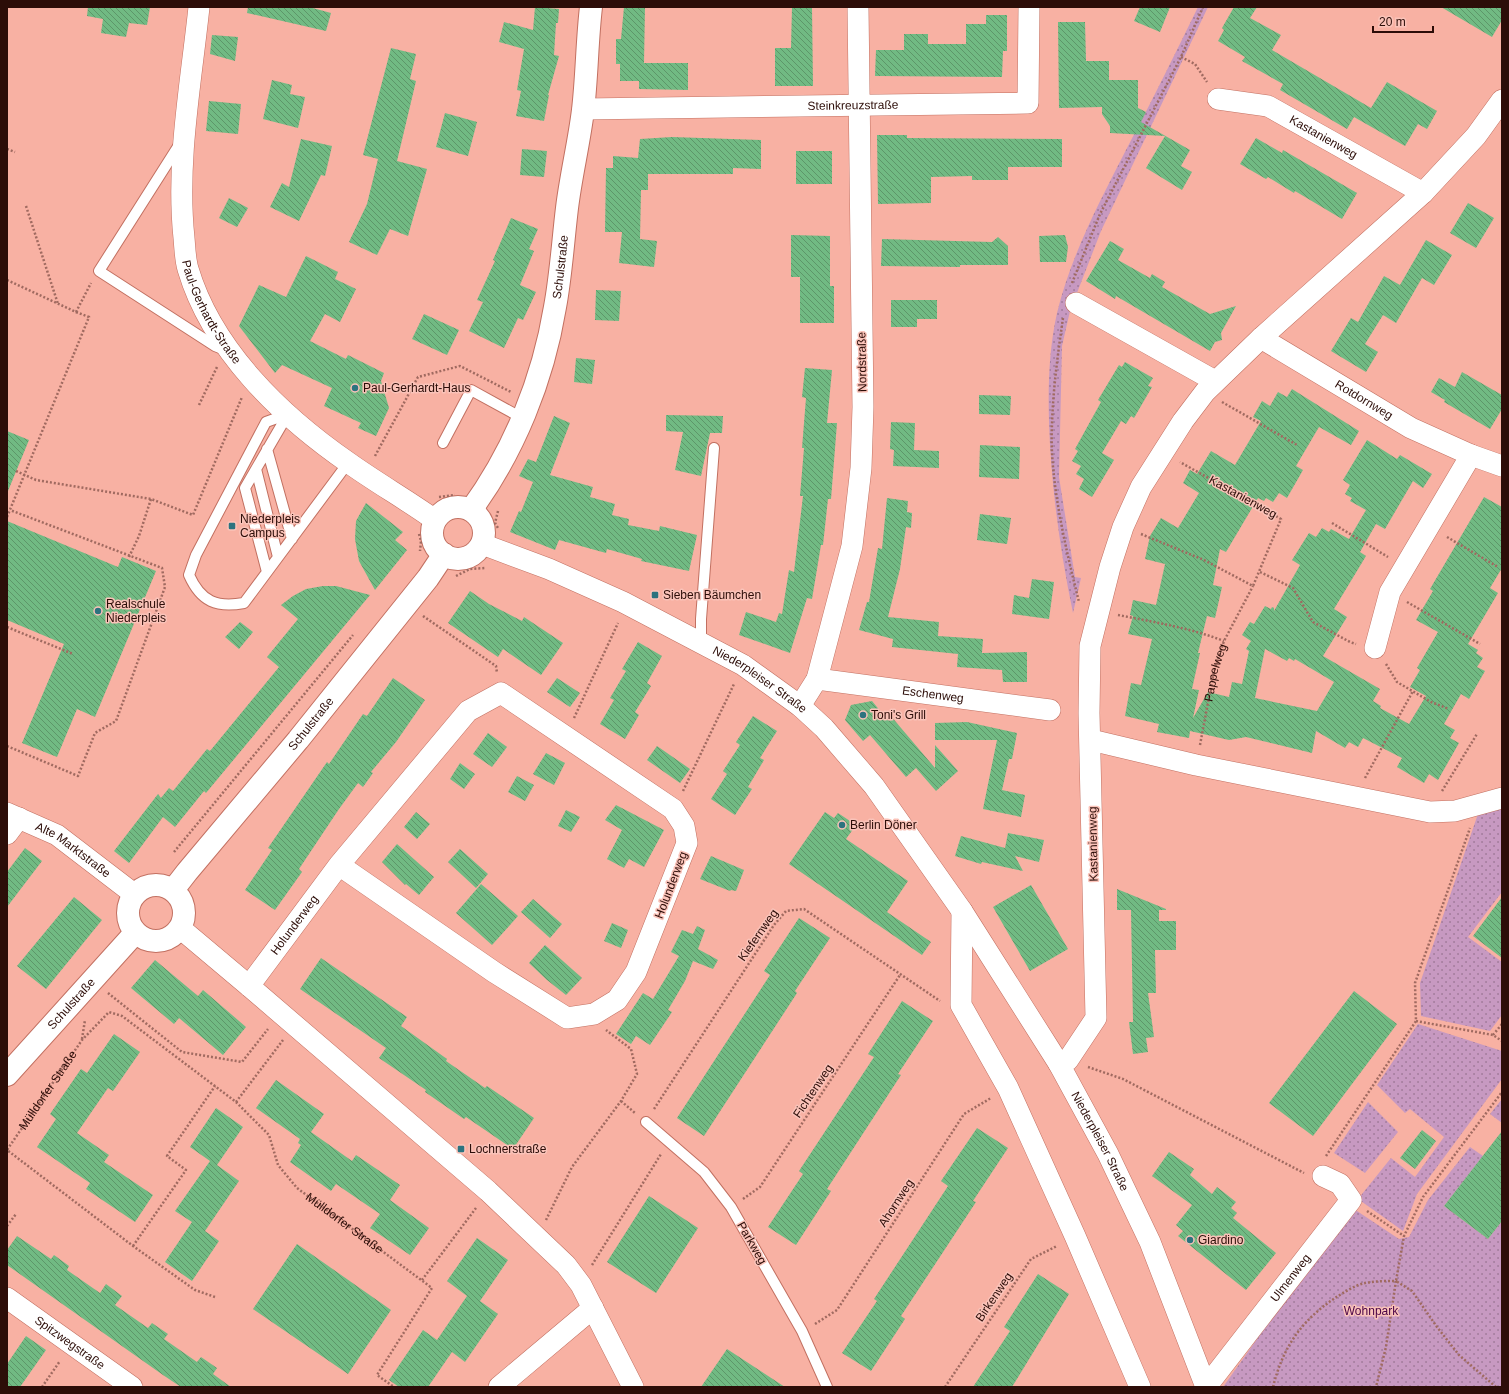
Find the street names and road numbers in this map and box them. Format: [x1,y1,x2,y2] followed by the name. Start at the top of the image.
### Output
[807,98,899,113] street label: Steinkreuzstraße
[1287,113,1360,162] street label: Kastanienweg
[550,234,571,300] street label: Schulstraße
[179,259,244,367] street label: Paul-Gerhardt-Straße
[854,332,870,392] street label: Nordstraße
[1333,377,1395,422] street label: Rotdornweg
[1207,473,1279,521] street label: Kastanienweg
[1201,642,1230,703] street label: Pappelweg
[710,643,810,716] street label: Niederpleiser Straße
[901,683,965,705] street label: Eschenweg
[285,694,337,753] street label: Schulstraße
[1085,806,1101,882] street label: Kastanienweg
[33,819,113,881] street label: Alte Marktstraße
[652,849,690,921] street label: Holunderweg
[268,892,321,958] street label: Holunderweg
[735,906,781,964] street label: Kiefernweg
[45,975,98,1032] street label: Schulstraße
[16,1048,80,1133] street label: Mülldorfer Straße
[790,1062,836,1120] street label: Fichtenweg
[1068,1089,1132,1194] street label: Niederpleiser Straße
[875,1177,917,1229] street label: Ahornweg
[303,1190,386,1257] street label: Mülldorfer Straße
[734,1219,770,1267] street label: Parkweg
[1268,1251,1313,1305] street label: Ulmenweg
[973,1270,1015,1324] street label: Birkenweg
[32,1313,108,1373] street label: Spitzwegstraße

